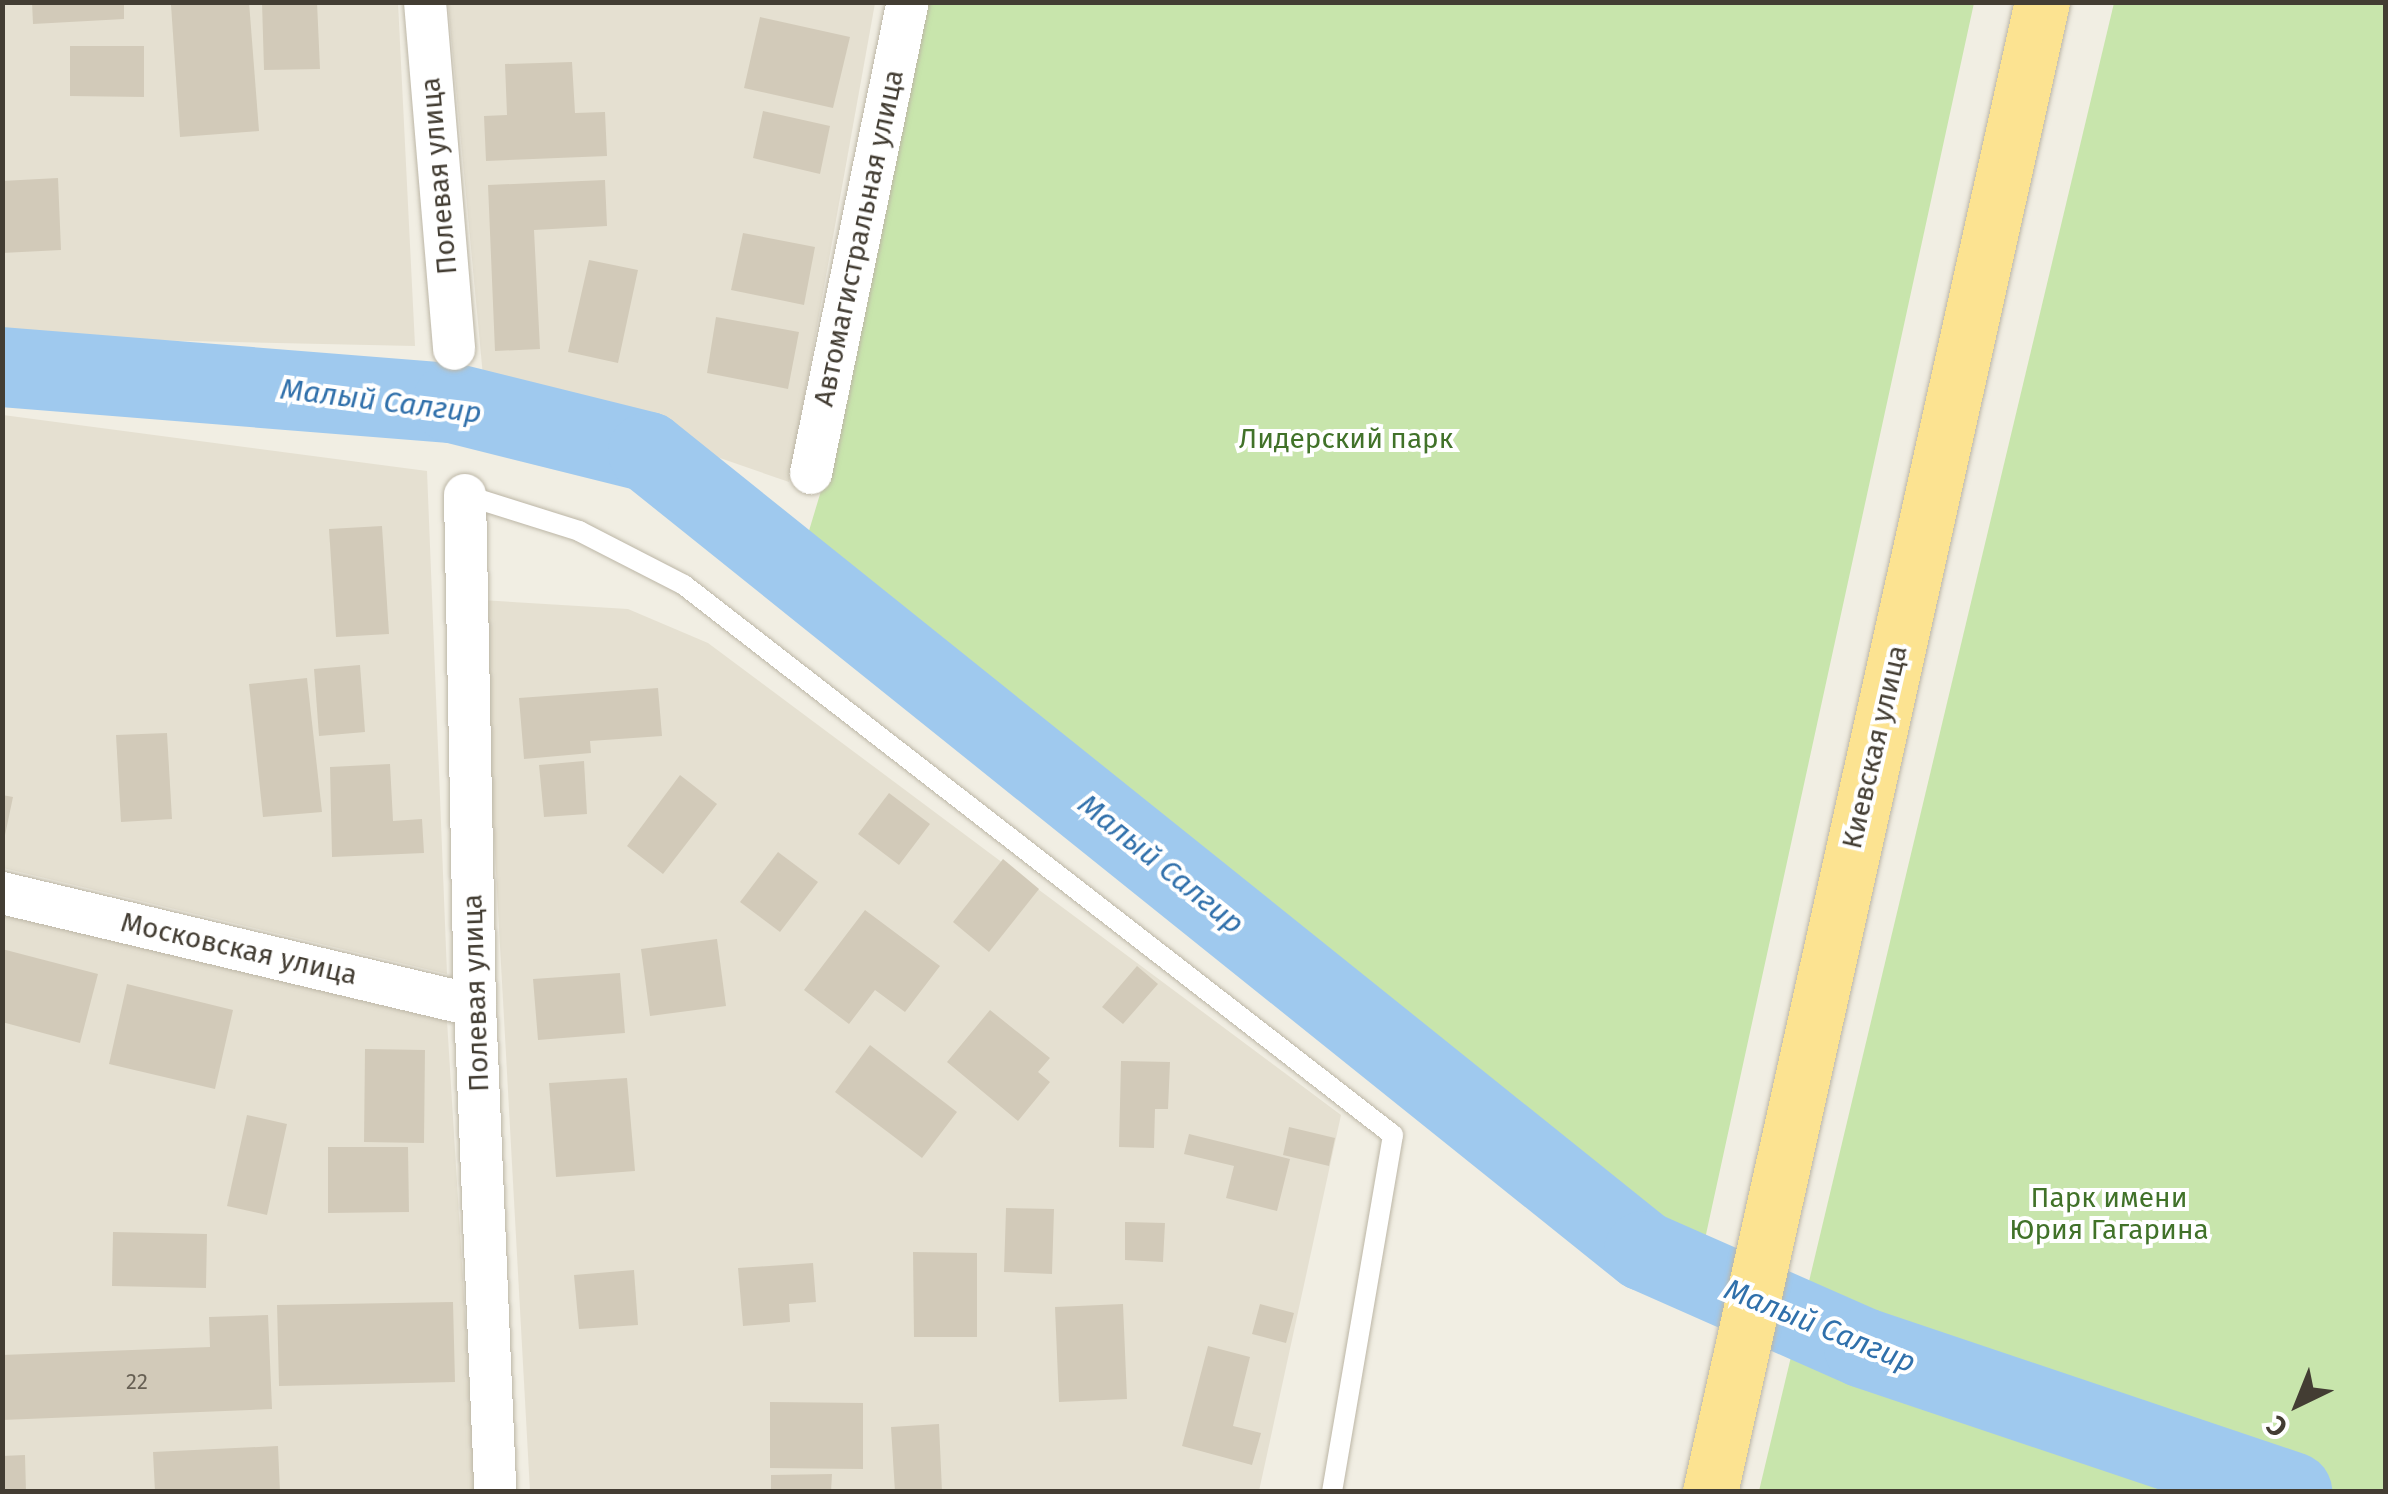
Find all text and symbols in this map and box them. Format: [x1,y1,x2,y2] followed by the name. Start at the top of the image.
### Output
[807,67,911,409] street label: Автомагистральная улица
[414,76,464,276] street label: Полевая улица
[278,371,484,431] water label: Малый Салгир
[1239,422,1453,456] park label: Лидерский парк
[1835,642,1915,852] street label: Киевская улица
[1071,786,1251,942] water label: Малый Салгир
[456,893,496,1093] street label: Полевая улица
[118,905,360,993] street label: Московская улица
[2009,1181,2209,1247] park label: Парк имени Юрия Гагарина
[1719,1271,1921,1381] water label: Малый Салгир
[2248,1354,2348,1454] north arrow
[126,1369,148,1395] house number: 22
[2260,1409,2294,1444] text: С

